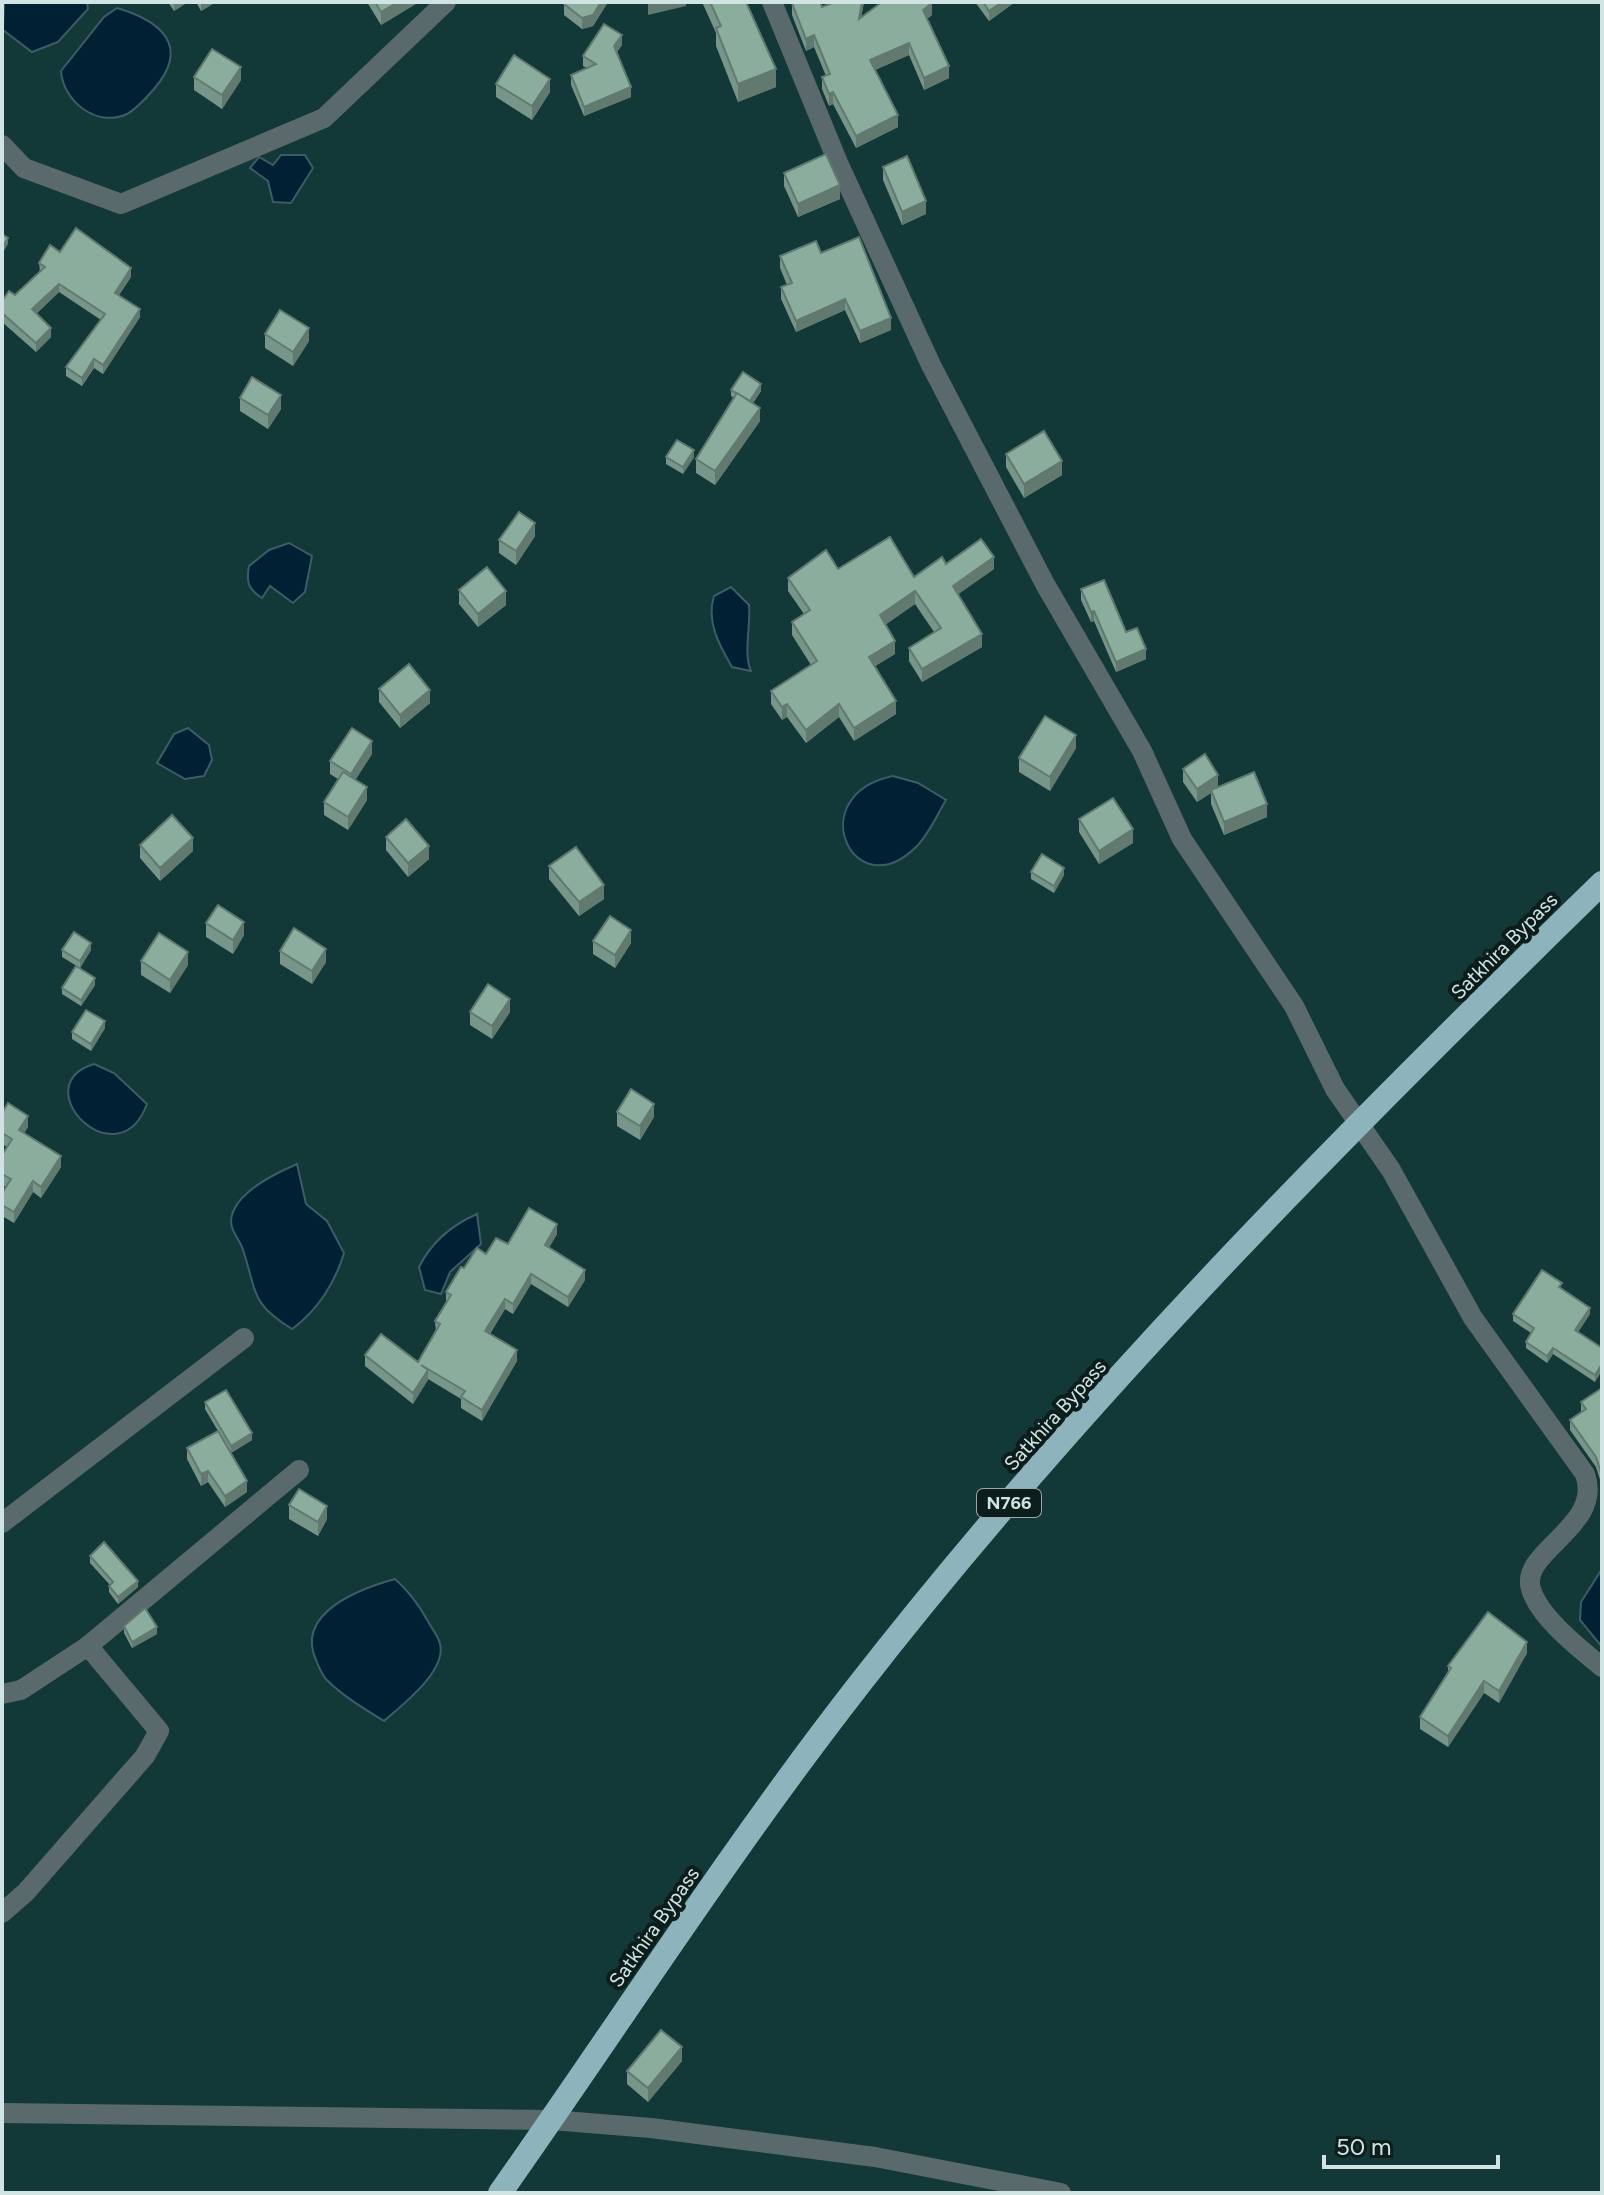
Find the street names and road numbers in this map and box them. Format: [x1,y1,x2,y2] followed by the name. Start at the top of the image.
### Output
[1446,888,1562,1004] street label: Satkhira Bypass
[999,1355,1111,1475] street label: Satkhira Bypass
[977,1489,1041,1517] road number: N766
[604,1862,704,1992] street label: Satkhira Bypass

